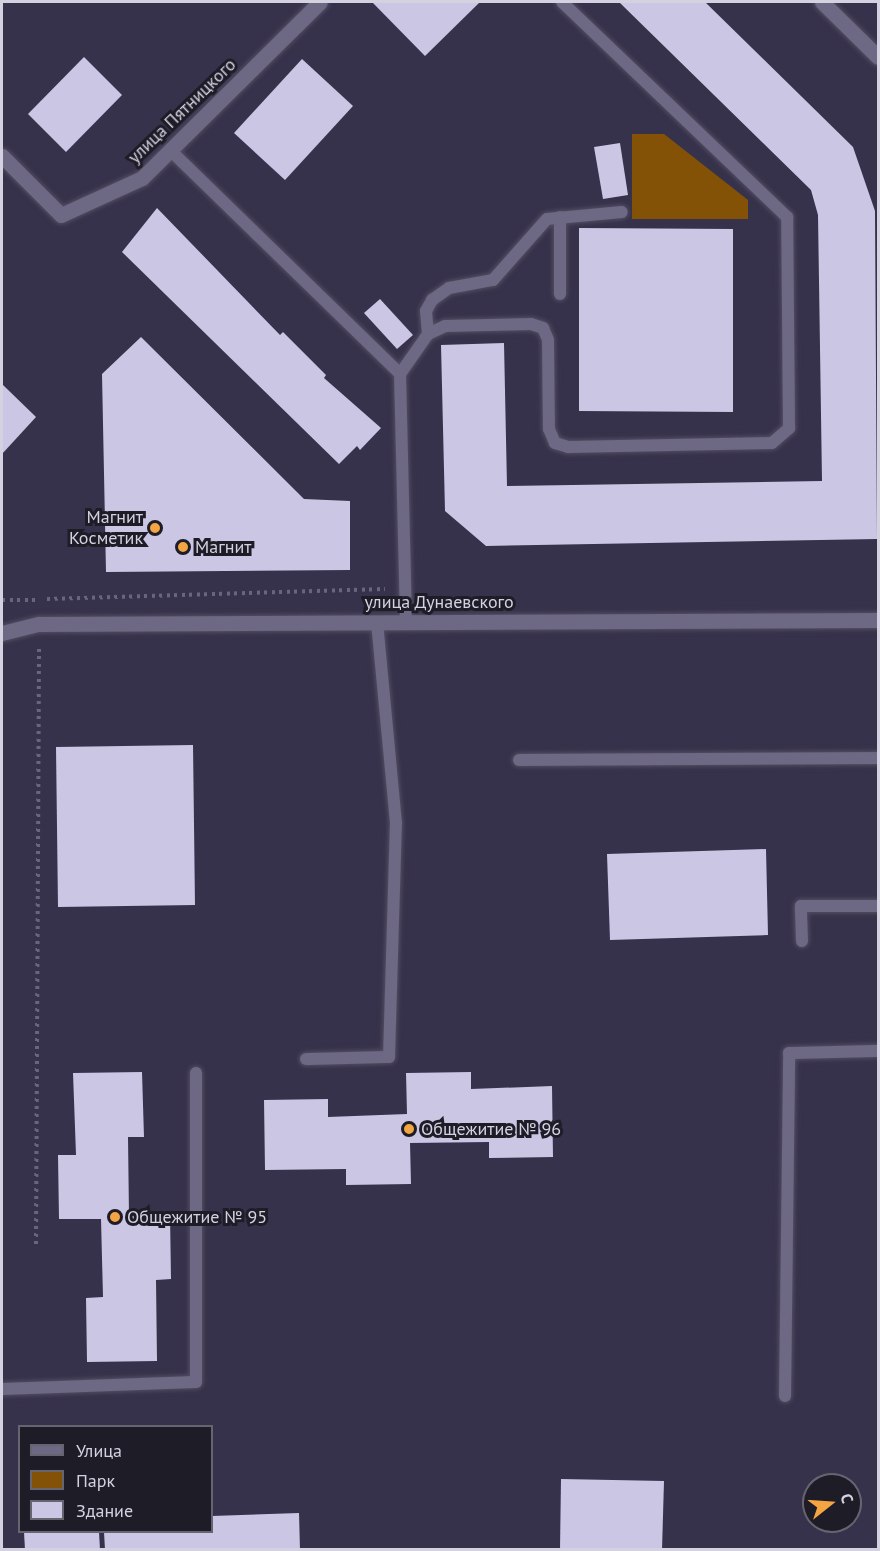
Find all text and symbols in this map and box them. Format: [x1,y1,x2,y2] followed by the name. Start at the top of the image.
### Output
[124,54,240,168] street label: улица Пятницкого
[69,507,143,550] place label: Магнит Косметик
[148,521,162,535] marker: Магнит Косметик
[195,536,252,558] place label: Магнит
[176,540,190,554] marker: Магнит
[364,591,514,613] street label: улица Дунаевского
[421,1118,561,1140] place label: Общежитие № 96
[402,1122,416,1136] marker: Общежитие № 96
[127,1206,267,1228] place label: Общежитие № 95
[108,1210,122,1224] marker: Общежитие № 95
[18,1425,213,1533] legend
[76,1439,122,1462] text: Улица
[76,1469,115,1492] text: Парк
[802,1473,862,1533] north arrow
[836,1491,858,1506] text: С
[76,1499,133,1522] text: Здание

